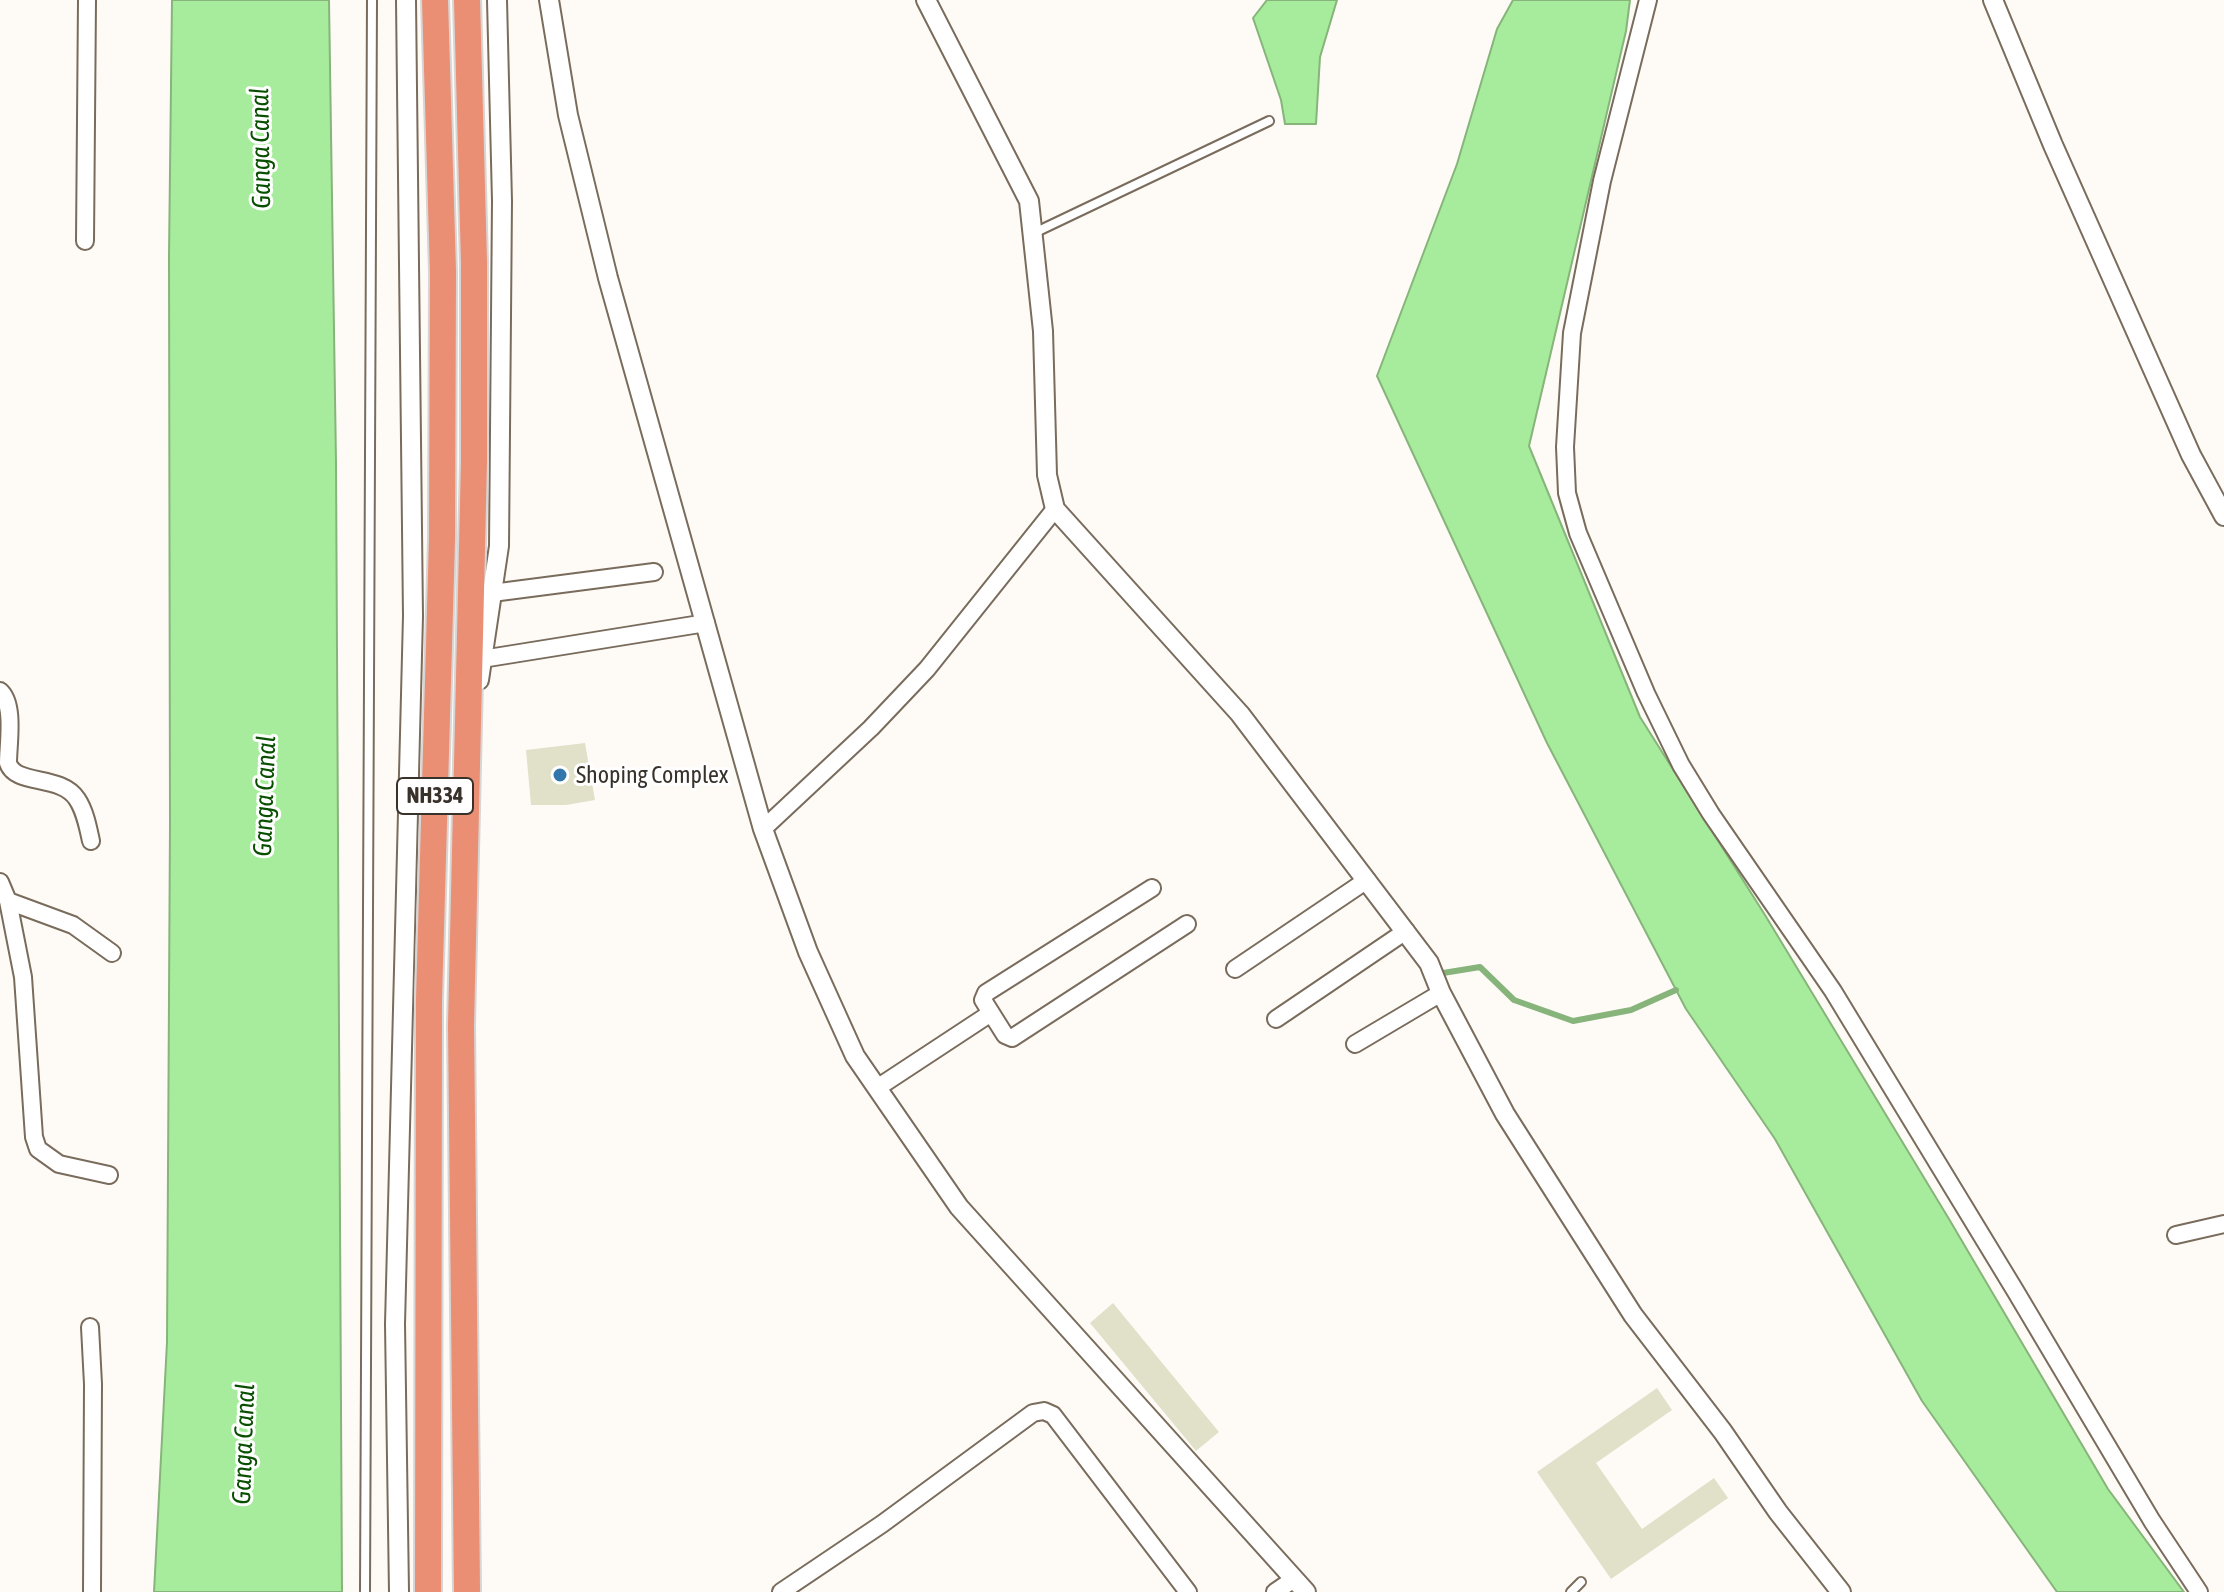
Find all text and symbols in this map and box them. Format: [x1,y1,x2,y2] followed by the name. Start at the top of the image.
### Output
[244,87,278,209] water label: Ganga Canal
[247,735,283,857] water label: Ganga Canal
[576,761,728,789] place label: Shoping Complex
[551,766,569,784] marker: Shoping Complex
[397,778,473,814] road number: NH334
[226,1383,262,1505] water label: Ganga Canal

